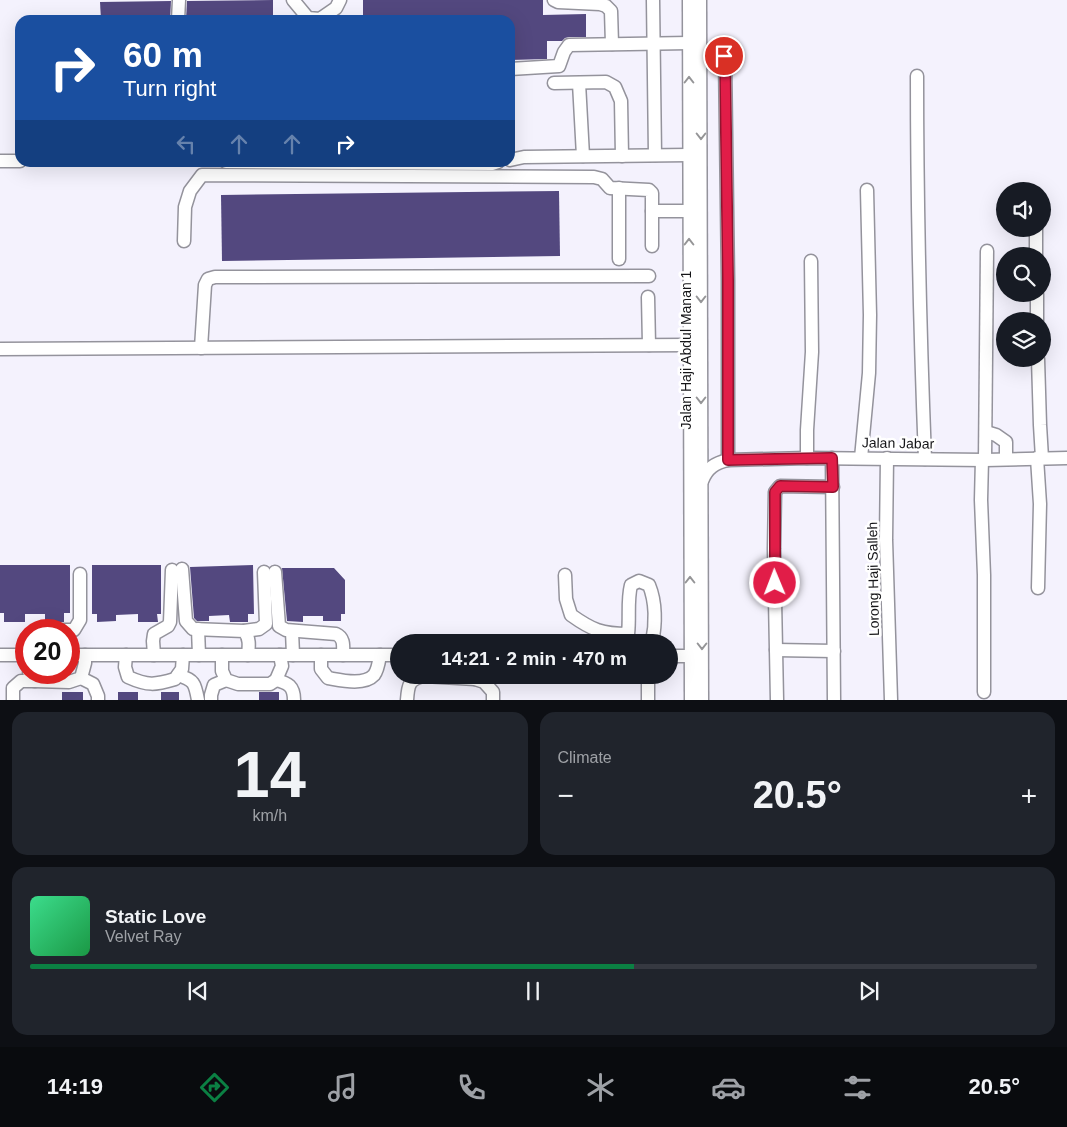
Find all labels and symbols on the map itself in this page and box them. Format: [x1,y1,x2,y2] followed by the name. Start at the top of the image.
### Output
[703,35,745,77] pin
[684,76,694,84] one-way arrow
[696,132,706,140] one-way arrow
[684,238,694,246] one-way arrow
[678,270,694,429] street label: Jalan Haji Abdul Manan 1
[696,295,706,303] one-way arrow
[696,396,706,404] one-way arrow
[862,434,935,452] street label: Jalan Jabar
[864,522,882,636] street label: Lorong Haji Salleh
[748,556,800,608] position arrow
[685,576,695,584] one-way arrow
[15,619,80,684] speed limit sign: 20
[697,643,707,651] one-way arrow

